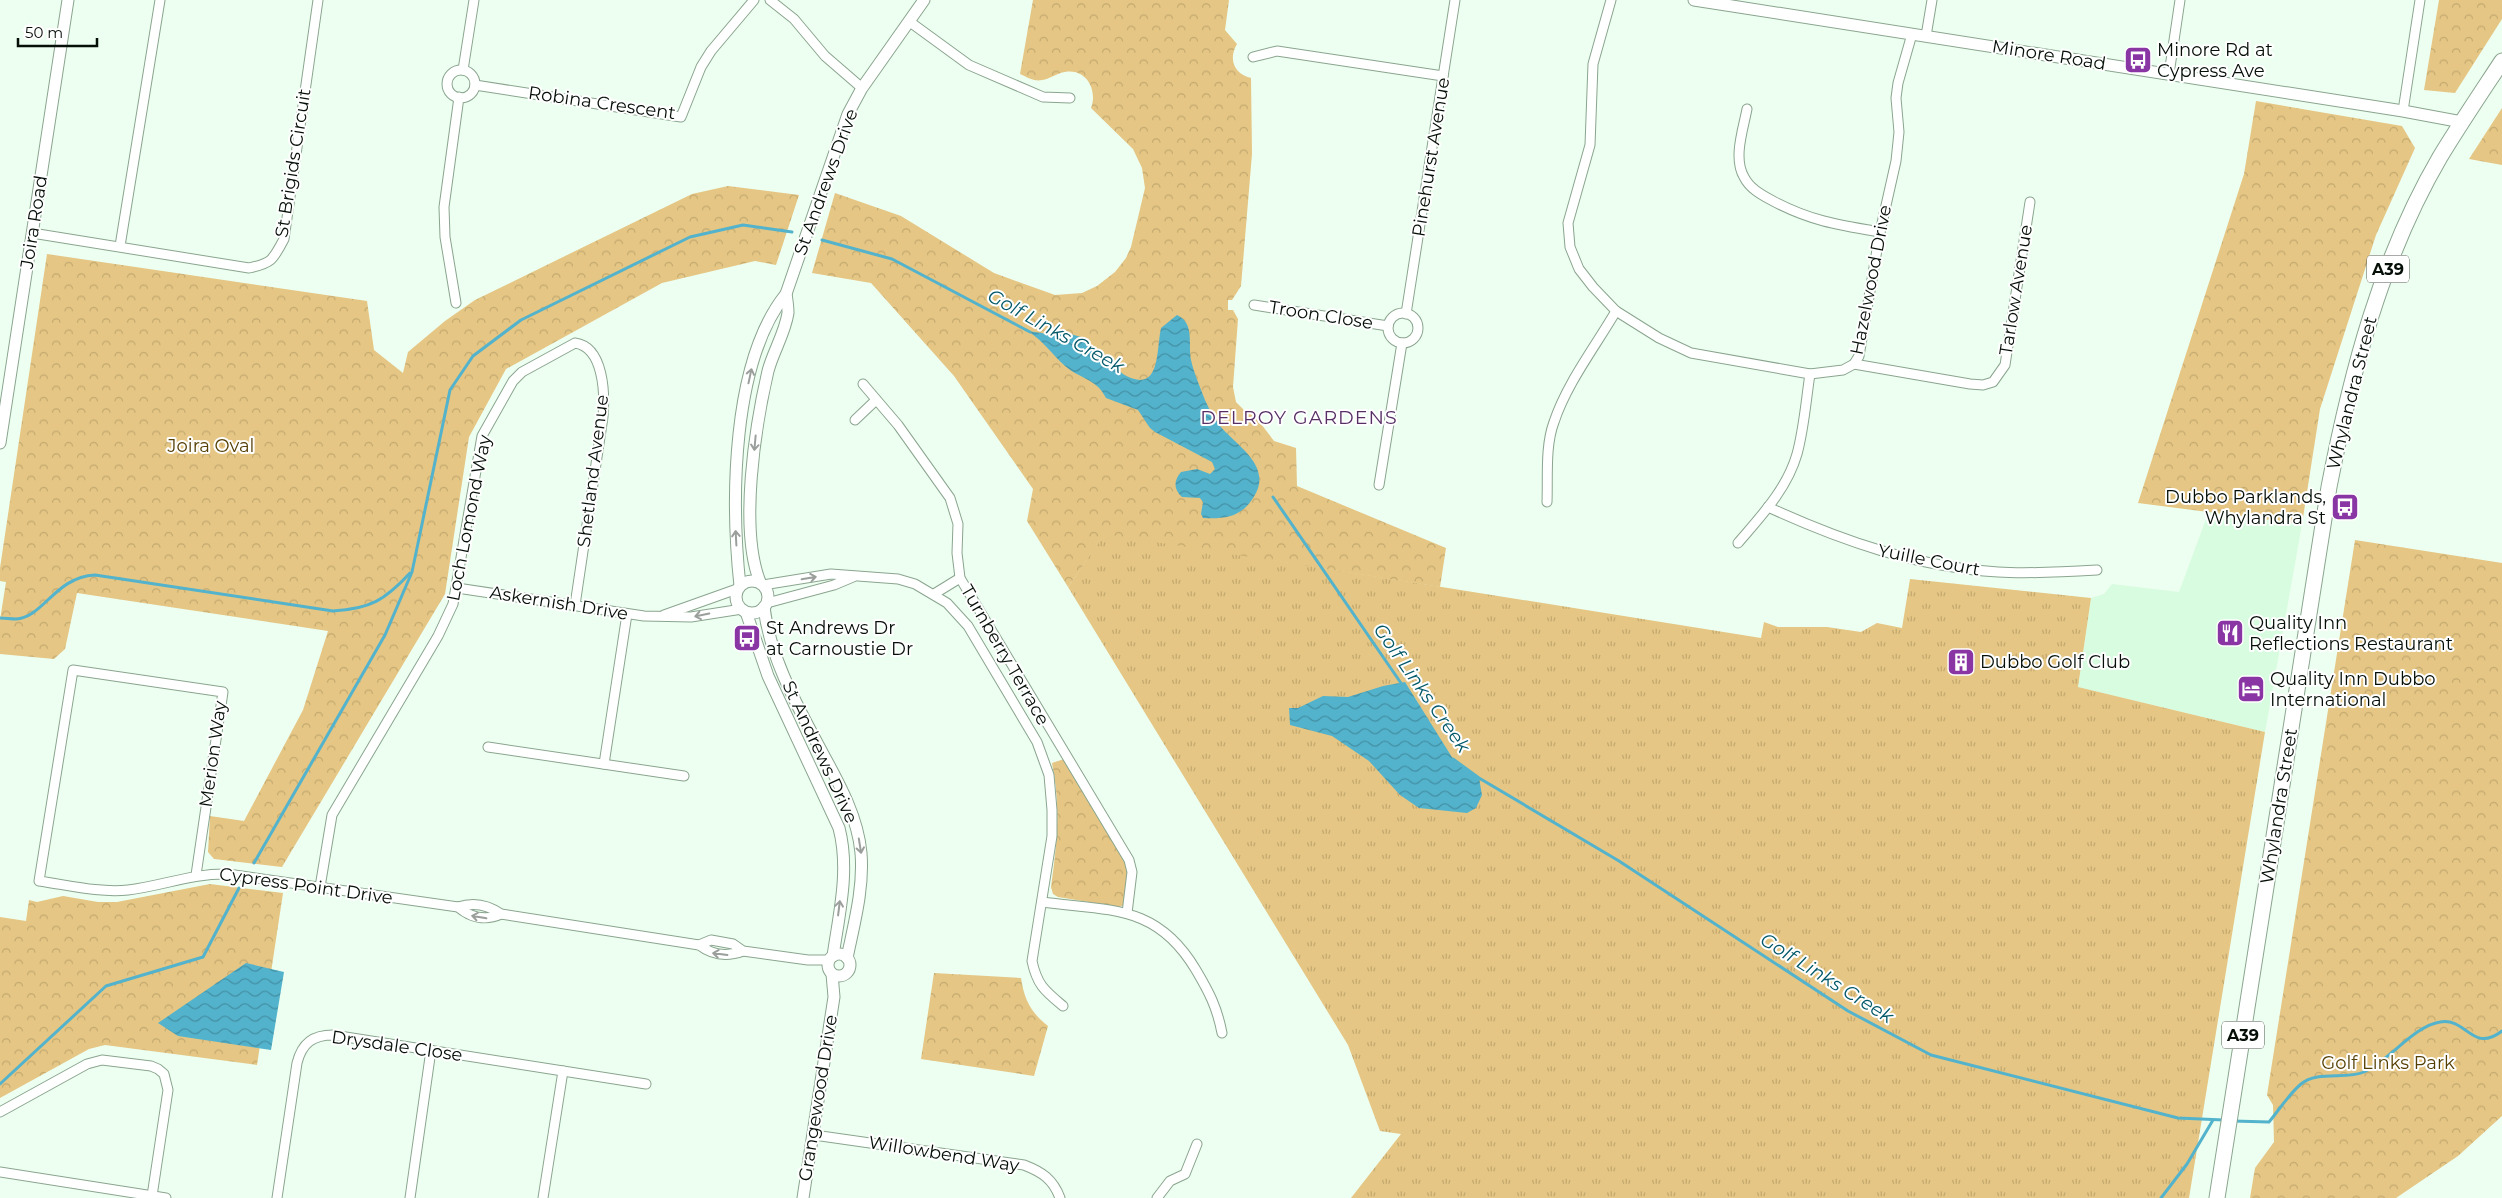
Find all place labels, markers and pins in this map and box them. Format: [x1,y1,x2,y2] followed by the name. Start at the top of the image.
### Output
[2157,39,2273,82] place label: Minore Rd at Cypress Ave
[2123,45,2153,75] bus stop icon: Minore Rd at Cypress Ave
[2165,486,2326,529] place label: Dubbo Parklands, Whylandra St
[2330,492,2360,522] bus stop icon: Dubbo Parklands, Whylandra St
[2249,612,2453,655] place label: Quality Inn Reflections Restaurant
[766,617,913,660] place label: St Andrews Dr at Carnoustie Dr
[2215,618,2245,648] restaurant icon: Quality Inn Reflections Restaurant
[732,623,762,653] bus stop icon: St Andrews Dr at Carnoustie Dr
[1946,647,1976,677] building icon: Dubbo Golf Club
[1980,651,2130,673] place label: Dubbo Golf Club
[2270,668,2436,711] place label: Quality Inn Dubbo International
[2236,674,2266,704] hotel icon: Quality Inn Dubbo International

